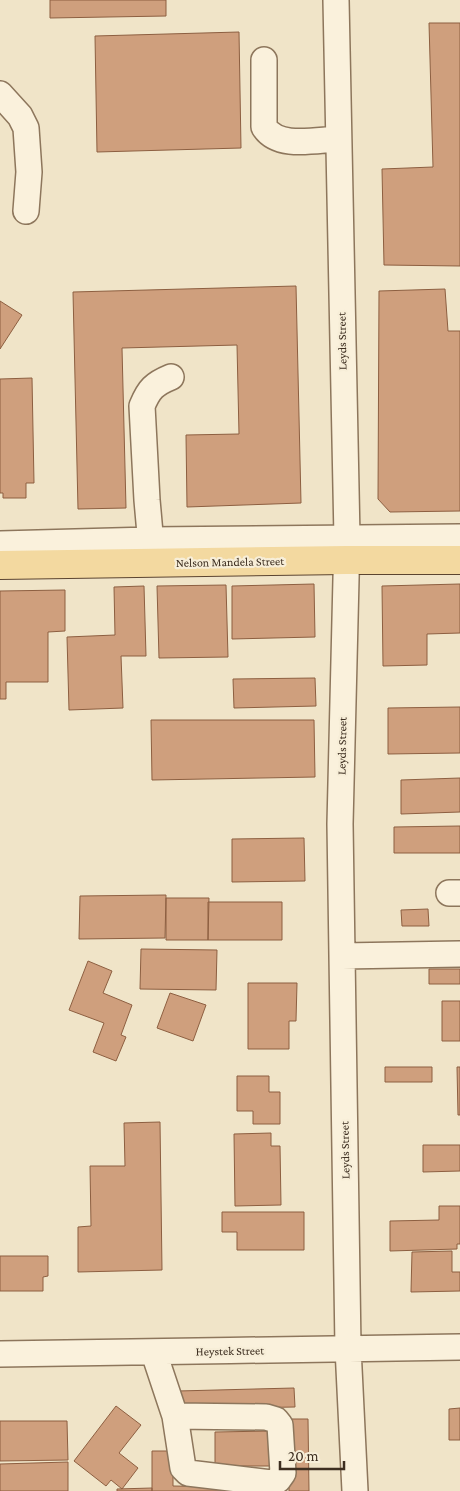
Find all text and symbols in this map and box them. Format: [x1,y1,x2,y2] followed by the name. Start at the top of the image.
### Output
[334,311,350,370] street label: Leyds Street
[176,554,285,570] street label: Nelson Mandela Street
[334,716,350,775] street label: Leyds Street
[337,1120,353,1179] street label: Leyds Street
[196,1343,265,1359] street label: Heystek Street
[280,1438,344,1470] scale bar
[288,1448,319,1464] text: 20 m

